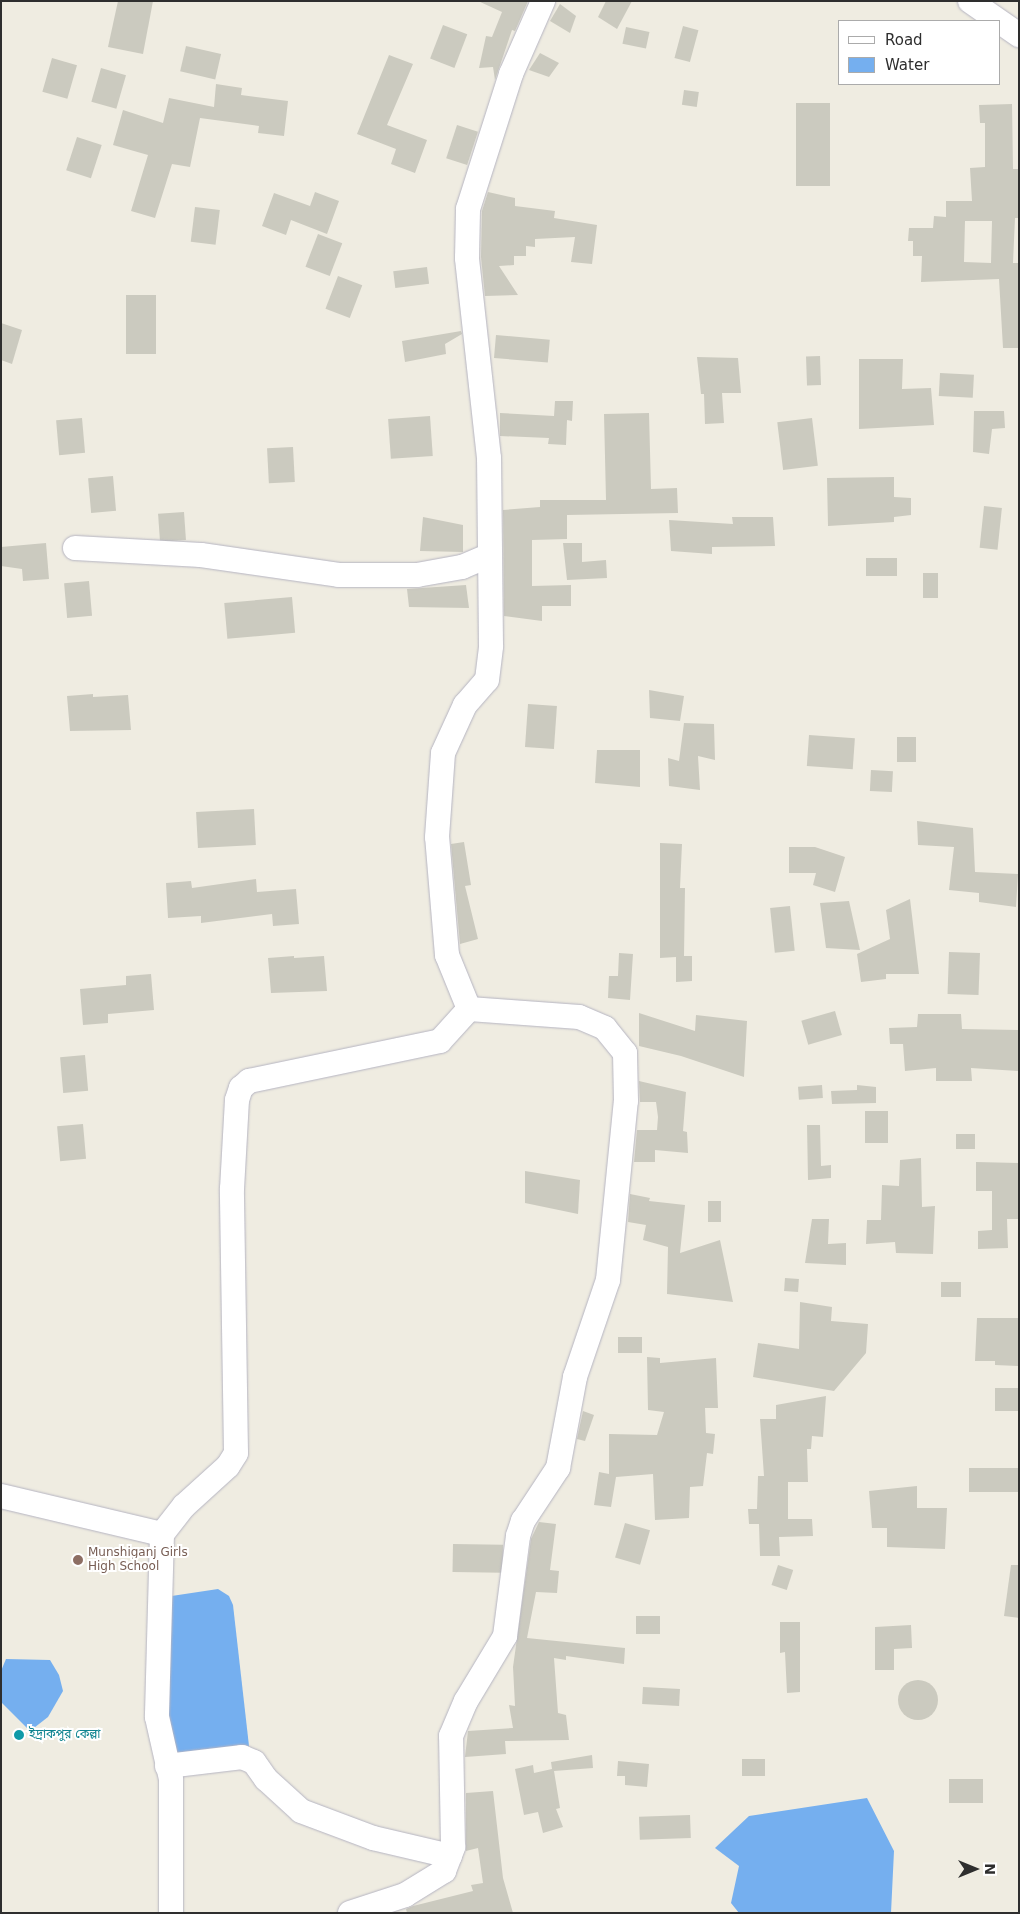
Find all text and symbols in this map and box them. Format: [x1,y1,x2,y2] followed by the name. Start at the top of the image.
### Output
[838,20,1000,85] legend
[885,31,923,49] text: Road
[885,56,929,74] text: Water
[88,1546,188,1574] place label: Munshiganj Girls High School
[72,1554,84,1566] marker: Munshiganj Girls High School
[29,1728,101,1742] place label: ইদ্রাকপুর কেল্লা
[13,1729,25,1741] marker: ইদ্রাকপুর কেল্লা
[950,1844,1000,1894] north arrow
[982,1863,998,1875] text: N

